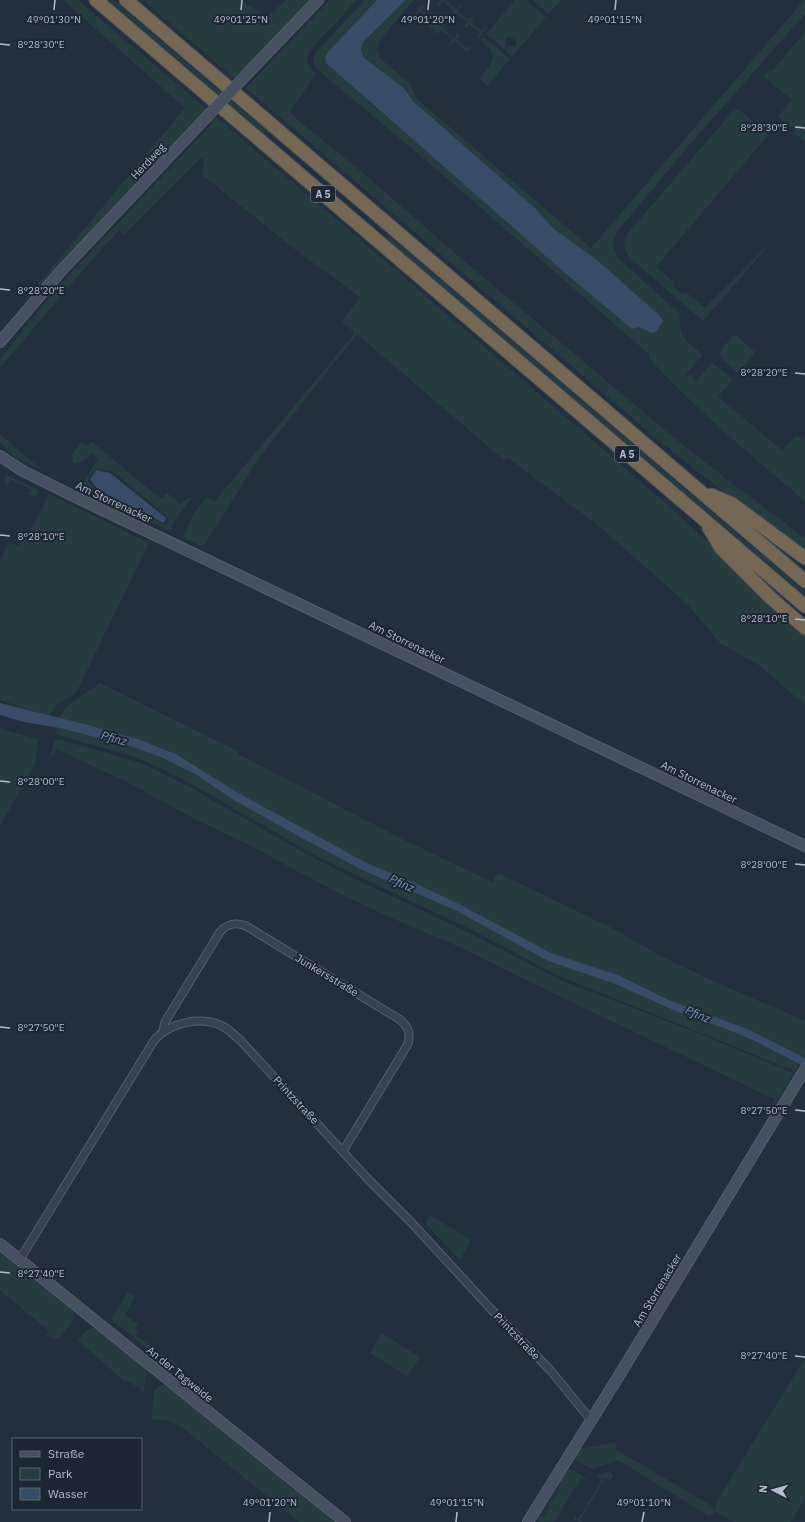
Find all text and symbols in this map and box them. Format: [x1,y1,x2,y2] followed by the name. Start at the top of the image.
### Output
[27,13,81,26] text: 49°01'30"N
[214,13,268,26] text: 49°01'25"N
[401,13,455,26] text: 49°01'20"N
[588,13,642,26] text: 49°01'15"N
[17,38,65,51] text: 8°28'30"E
[740,121,788,134] text: 8°28'30"E
[128,140,168,182] street label: Herdweg
[311,186,335,202] road number: A 5
[17,284,65,297] text: 8°28'20"E
[740,366,788,379] text: 8°28'20"E
[615,446,639,462] road number: A 5
[73,478,155,526] street label: Am Storrenacker
[17,530,65,543] text: 8°28'10"E
[740,612,788,625] text: 8°28'10"E
[367,618,447,666] street label: Am Storrenacker
[100,727,129,749] water label: Pfinz
[659,758,739,806] street label: Am Storrenacker
[17,775,65,788] text: 8°28'00"E
[740,858,788,871] text: 8°28'00"E
[387,871,417,895] water label: Pfinz
[293,951,361,999] street label: Junkersstraße
[683,1002,713,1026] water label: Pfinz
[17,1021,65,1034] text: 8°27'50"E
[270,1073,322,1127] street label: Printzstraße
[740,1104,788,1117] text: 8°27'50"E
[630,1251,684,1329] street label: Am Storrenacker
[17,1267,65,1280] text: 8°27'40"E
[491,1309,543,1363] street label: Printzstraße
[144,1343,216,1405] street label: An der Tagweide
[740,1349,788,1362] text: 8°27'40"E
[12,1438,142,1510] legend
[48,1446,85,1461] text: Straße
[48,1466,73,1481] text: Park
[753,1470,793,1510] north arrow
[756,1484,770,1494] text: N
[48,1486,88,1501] text: Wasser
[243,1496,297,1509] text: 49°01'20"N
[430,1496,484,1509] text: 49°01'15"N
[617,1496,671,1509] text: 49°01'10"N

